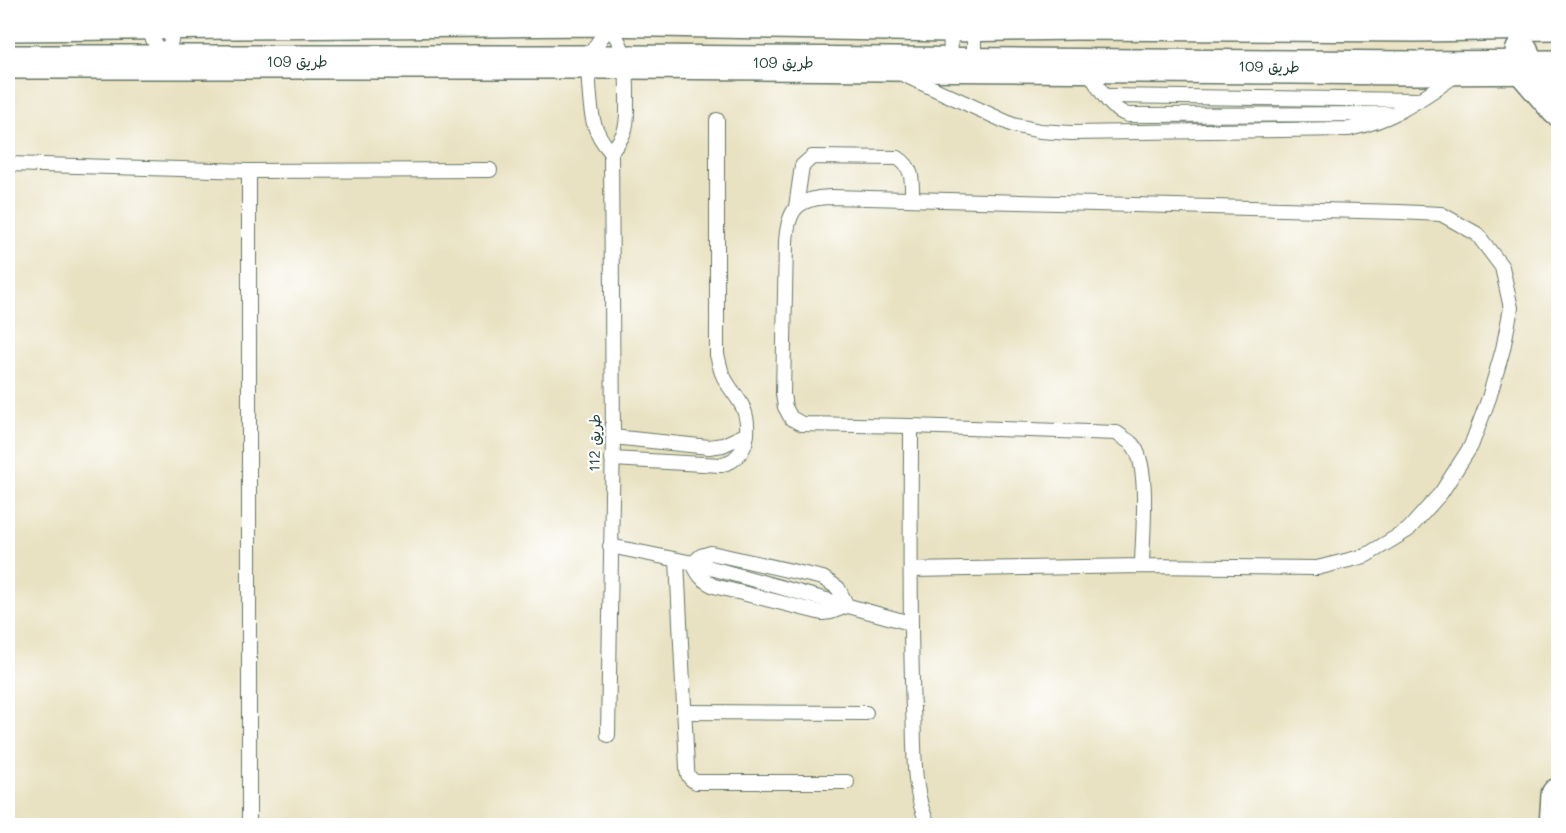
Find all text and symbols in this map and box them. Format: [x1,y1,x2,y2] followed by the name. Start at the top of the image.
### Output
[266,51,328,71] street label: طريق 109
[752,52,814,72] street label: طريق 109
[1238,55,1300,77] street label: طريق 109
[583,414,605,472] street label: طريق 112

